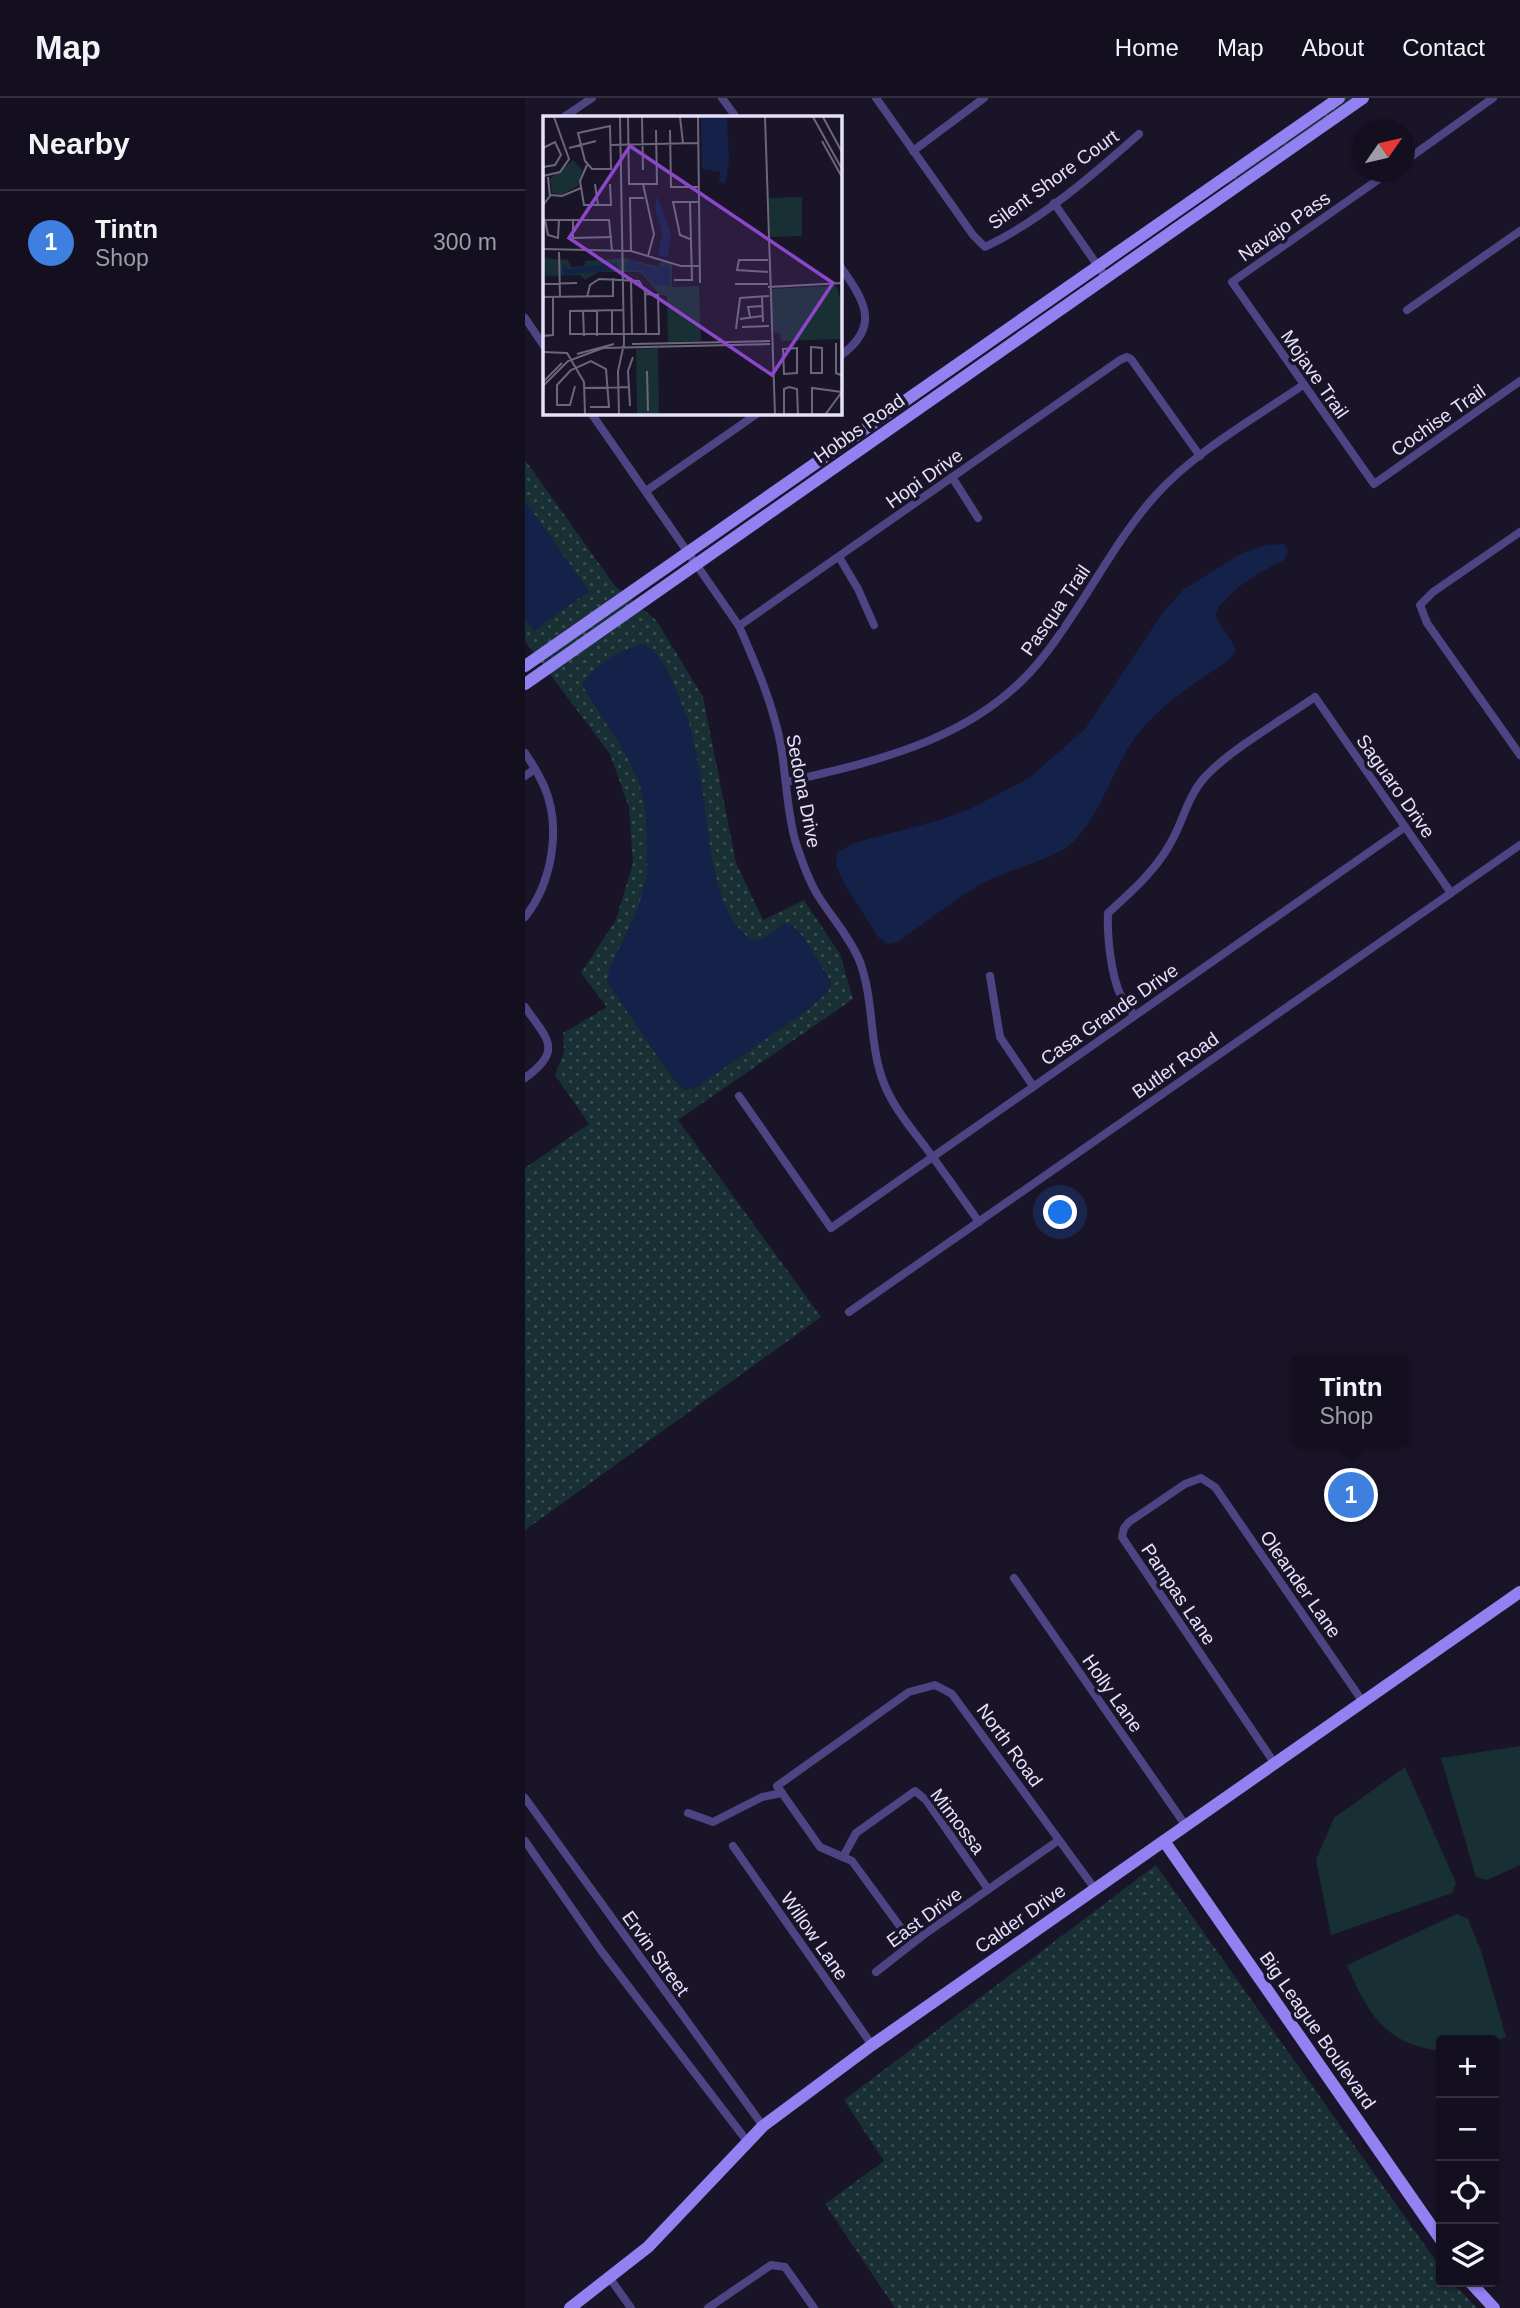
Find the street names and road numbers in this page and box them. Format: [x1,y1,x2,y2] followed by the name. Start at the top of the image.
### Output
[984,125,1123,234] street label: Silent Shore Court
[1235,187,1334,266] street label: Navajo Pass
[1277,326,1353,422] street label: Mojave Trail
[1387,380,1489,461] street label: Cochise Trail
[810,390,909,467] street label: Hobbs Road
[882,444,967,512] street label: Hopi Drive
[1017,561,1094,660] street label: Pasqua Trail
[1352,731,1439,842] street label: Saguaro Drive
[782,733,825,850] street label: Sedona Drive
[1037,959,1182,1070] street label: Casa Grande Drive
[1128,1028,1222,1103] street label: Butler Road
[1256,1527,1345,1642] street label: Oleander Lane
[1137,1540,1220,1649] street label: Pampas Lane
[1078,1650,1147,1736] street label: Holly Lane
[973,1700,1047,1791] street label: North Road
[926,1785,989,1858] street label: Mimossa
[971,1880,1070,1957] street label: Calder Drive
[883,1883,966,1952] street label: East Drive
[777,1888,853,1984] street label: Willow Lane
[618,1907,694,2000] street label: Ervin Street
[1255,1948,1380,2113] street label: Big League Boulevard

